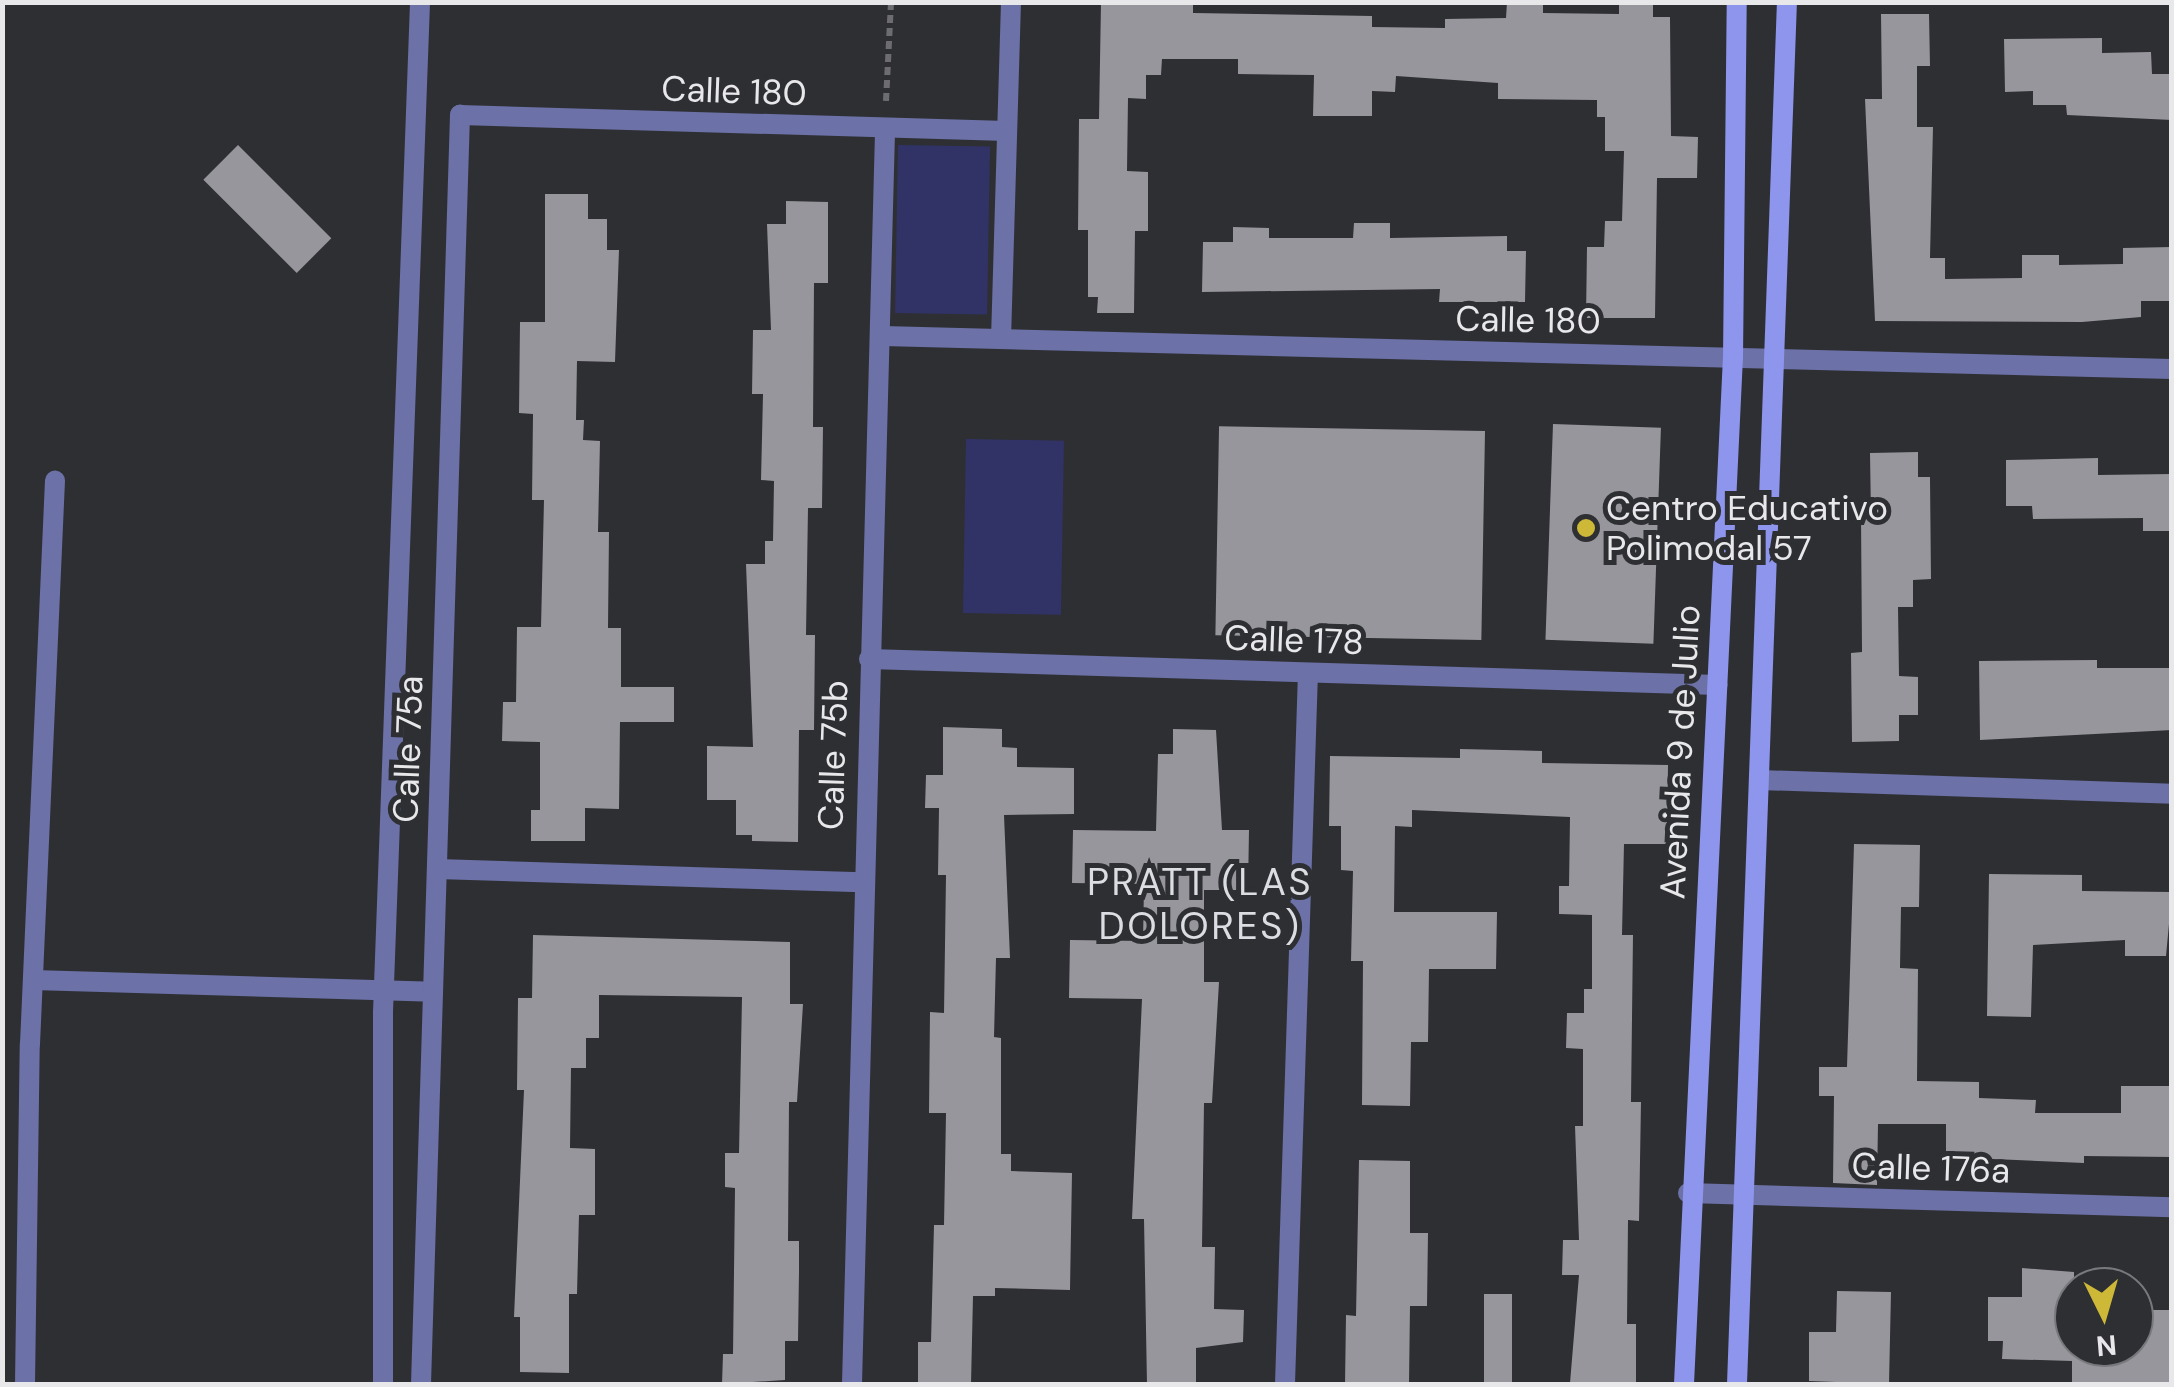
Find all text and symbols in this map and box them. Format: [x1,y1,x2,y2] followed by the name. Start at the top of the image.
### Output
[661,67,807,115] street label: Calle 180
[1455,298,1601,342] street label: Calle 180
[1606,487,1888,569] place label: Centro Educativo Polimodal 57
[1575,517,1597,539] marker: Centro Educativo Polimodal 57
[1651,604,1709,900] street label: Avenida 9 de Julio
[1224,617,1364,663] street label: Calle 178
[384,675,432,823] street label: Calle 75a
[809,679,857,831] street label: Calle 75b
[1087,860,1313,949] district label: PRATT (LAS DOLORES)
[1851,1144,2011,1192] street label: Calle 176a
[2054,1267,2154,1367] north arrow
[2095,1326,2118,1365] text: N

